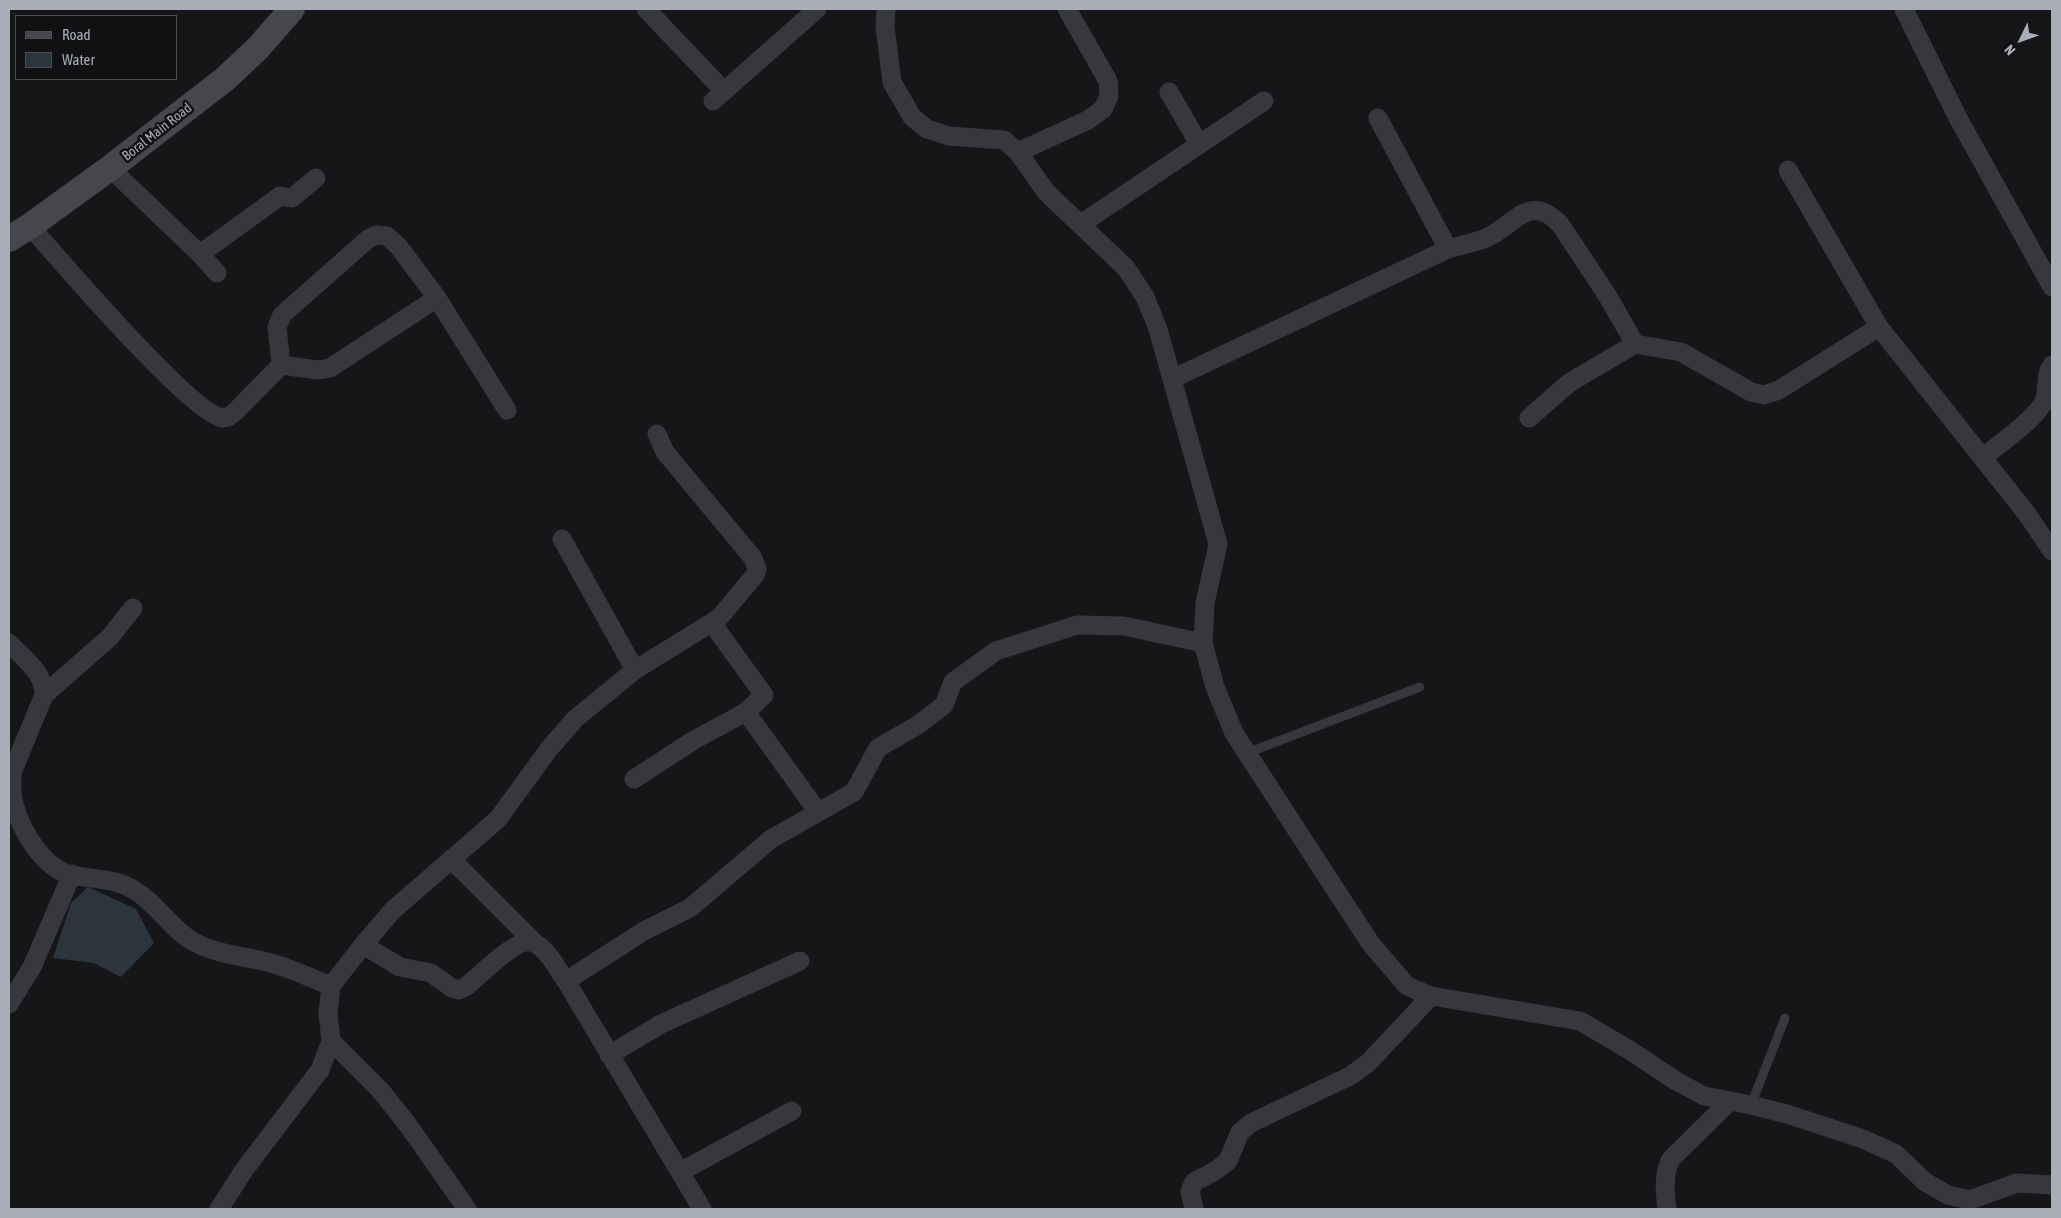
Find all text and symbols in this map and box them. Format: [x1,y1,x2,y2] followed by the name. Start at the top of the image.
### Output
[15,15,178,80] legend
[1996,15,2046,65] north arrow
[62,26,91,43] text: Road
[2001,42,2019,58] text: N
[62,51,95,68] text: Water
[119,100,195,164] street label: Boral Main Road

